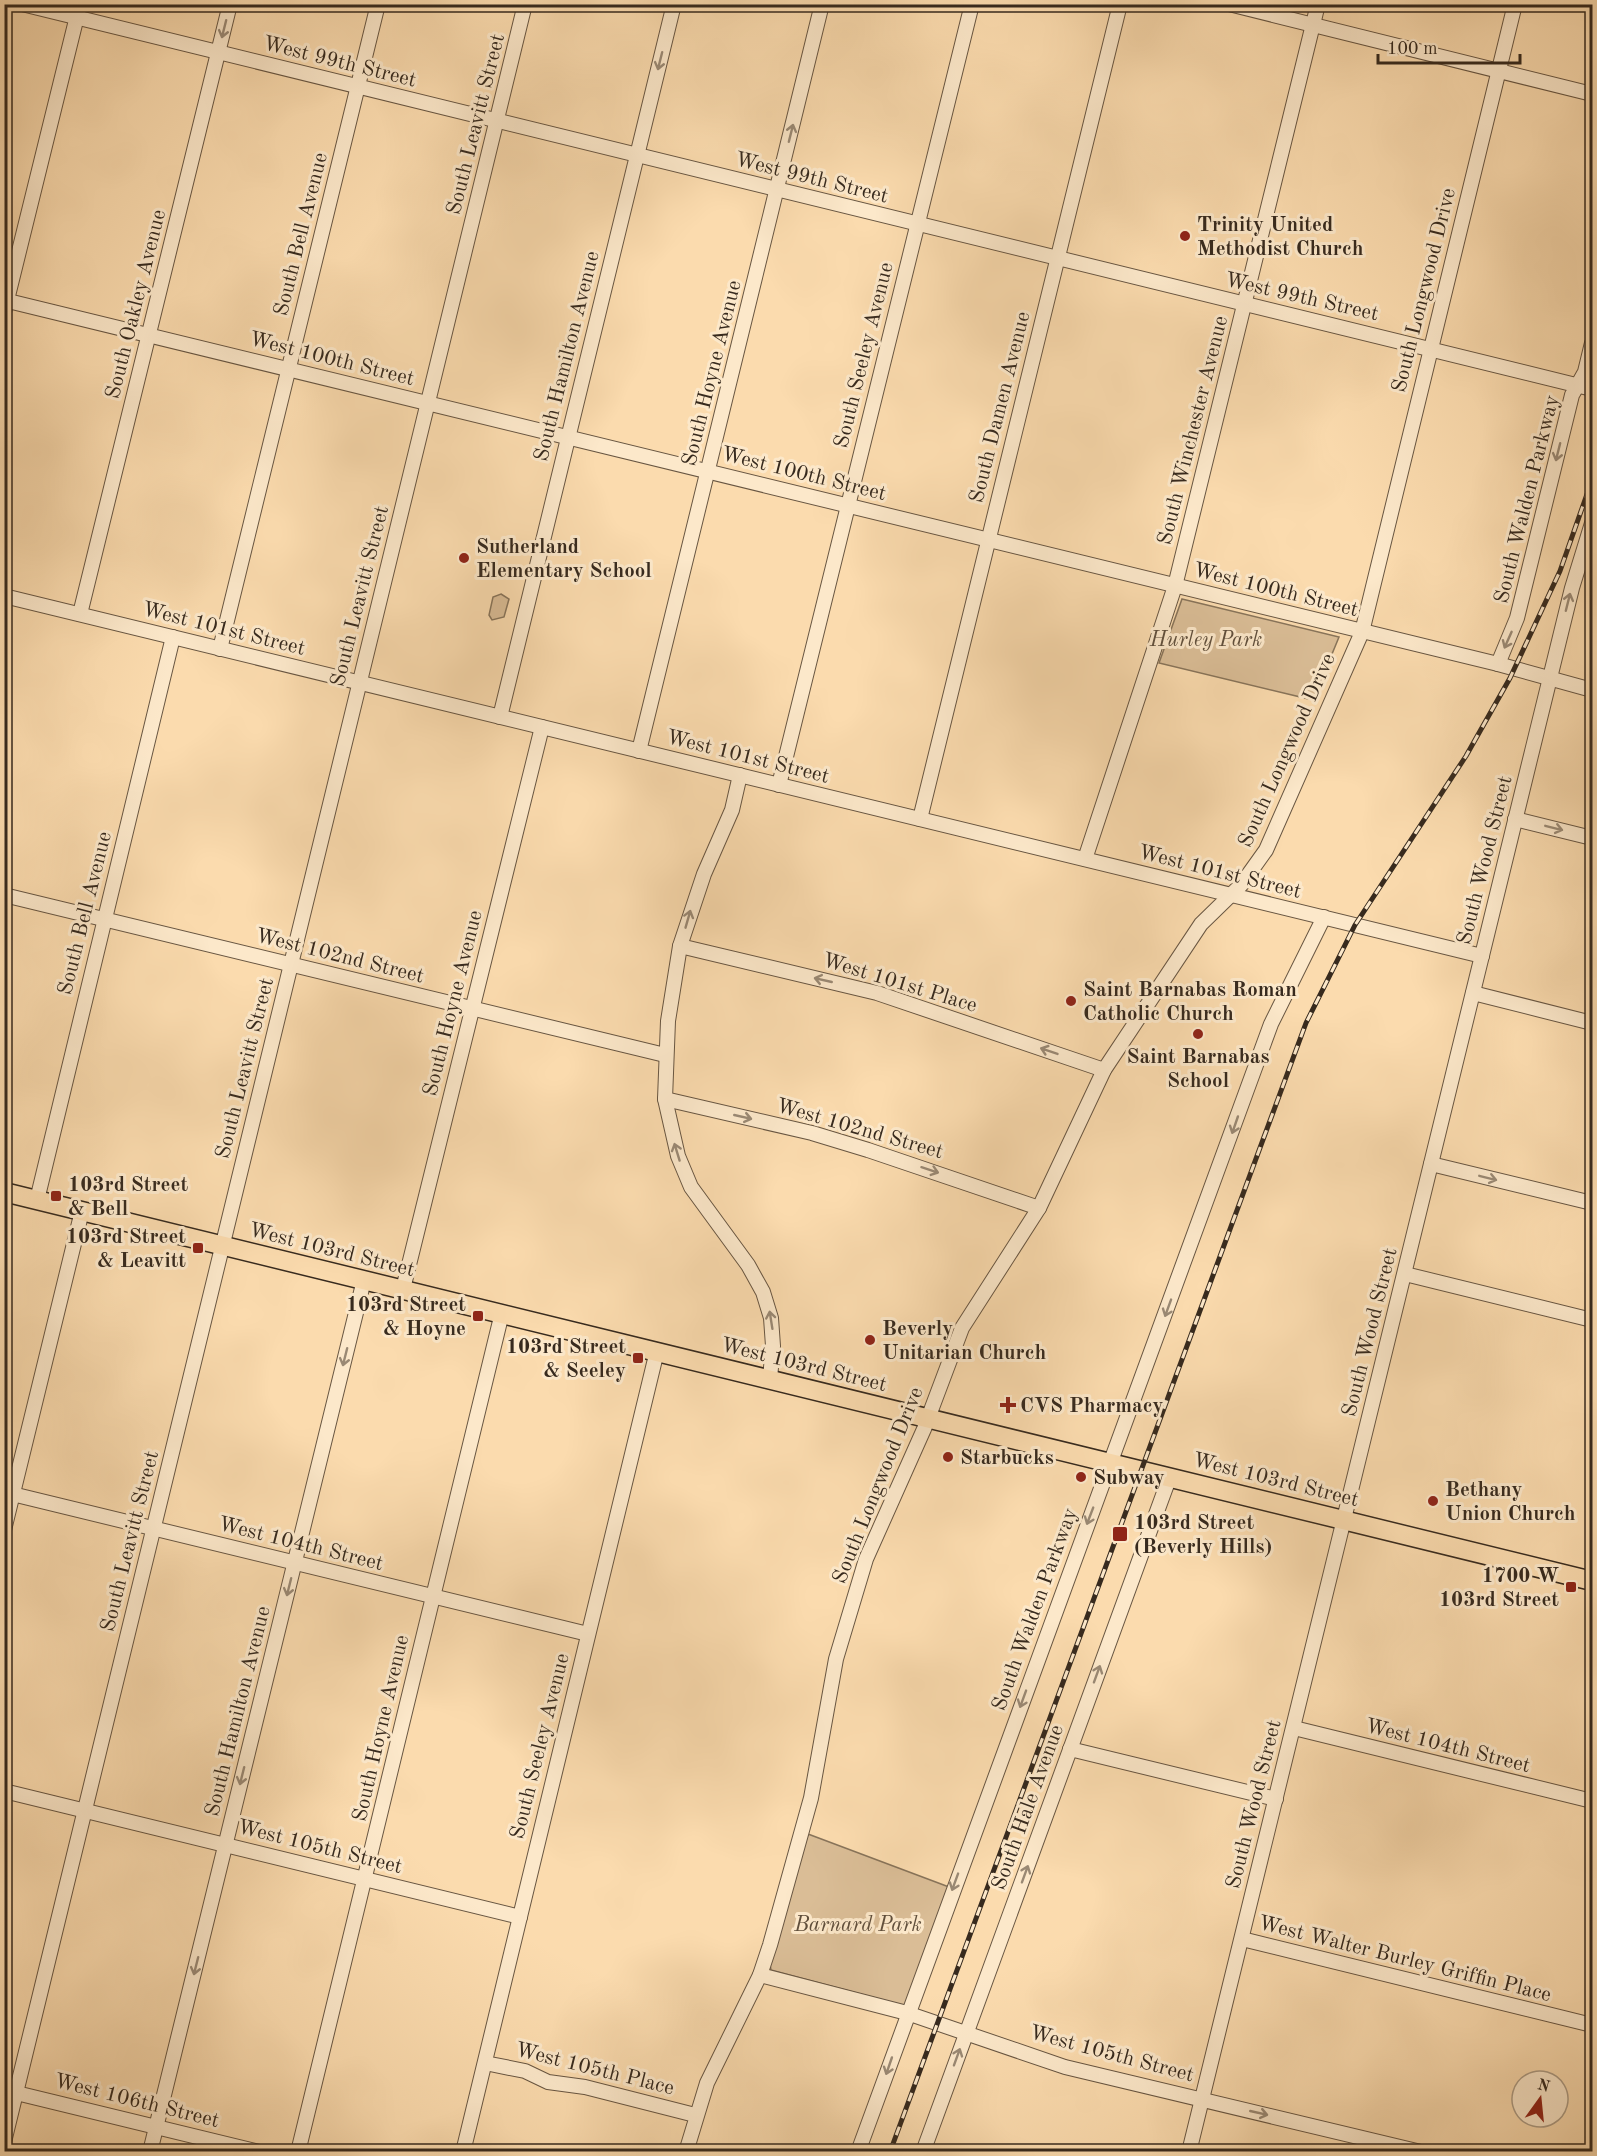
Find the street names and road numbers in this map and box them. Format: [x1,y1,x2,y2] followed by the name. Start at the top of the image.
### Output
[444,32,509,217] street label: South Leavitt Street
[261,33,418,92] street label: West 99th Street
[733,149,890,208] street label: West 99th Street
[271,151,332,318] street label: South Bell Avenue
[1389,186,1460,395] street label: South Longwood Drive
[103,208,170,401] street label: South Oakley Avenue
[531,249,604,464] street label: South Hamilton Avenue
[831,260,898,450] street label: South Seeley Avenue
[1223,270,1381,325] street label: West 99th Street
[679,278,746,469] street label: South Hoyne Avenue
[967,310,1034,505] street label: South Damen Avenue
[1155,314,1232,547] street label: South Winchester Avenue
[247,329,416,390] street label: West 100th Street
[1491,393,1564,606] street label: South Walden Parkway
[719,444,888,505] street label: West 100th Street
[328,504,393,689] street label: South Leavitt Street
[1191,560,1360,621] street label: West 100th Street
[140,599,307,660] street label: West 101st Street
[1235,650,1340,851] street label: South Longwood Drive
[664,727,831,788] street label: West 101st Street
[1454,774,1517,947] street label: South Wood Street
[55,830,116,997] street label: South Bell Avenue
[1136,842,1303,903] street label: West 101st Street
[420,908,487,1099] street label: South Hoyne Avenue
[253,925,426,988] street label: West 102nd Street
[820,950,979,1017] street label: West 101st Place
[213,976,278,1161] street label: South Leavitt Street
[774,1096,946,1163] street label: West 102nd Street
[247,1220,417,1281] street label: West 103rd Street
[1339,1246,1402,1419] street label: South Wood Street
[719,1335,889,1396] street label: West 103rd Street
[829,1384,927,1587] street label: South Longwood Drive
[98,1449,163,1634] street label: South Leavitt Street
[1191,1450,1361,1511] street label: West 103rd Street
[989,1505,1082,1714] street label: South Walden Parkway
[216,1514,385,1575] street label: West 104th Street
[202,1604,275,1819] street label: South Hamilton Avenue
[350,1633,413,1824] street label: South Hoyne Avenue
[507,1651,574,1841] street label: South Seeley Avenue
[1363,1716,1532,1777] street label: West 104th Street
[1223,1718,1286,1891] street label: South Wood Street
[989,1722,1068,1893] street label: South Hale Avenue
[235,1817,404,1878] street label: West 105th Street
[1256,1913,1553,2006] street label: West Walter Burley Griffin Place
[1027,2022,1196,2086] street label: West 105th Street
[513,2040,676,2099] street label: West 105th Place
[52,2071,221,2132] street label: West 106th Street

